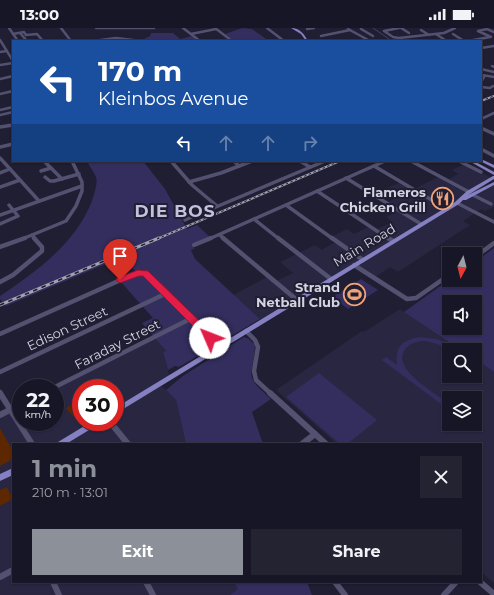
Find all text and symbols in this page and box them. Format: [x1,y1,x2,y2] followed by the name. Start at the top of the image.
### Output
[20,5,59,24] text: 13:00
[98,54,182,88] text: 170 m
[32,56,84,108] icon: left
[98,88,248,110] text: Kleinbos Avenue
[173,132,195,154] icon: left
[215,132,237,154] icon: ahead
[257,132,279,154] icon: ahead
[299,132,321,154] icon: right
[340,184,426,215] place label: Flameros Chicken Grill
[429,186,455,212] restaurant icon: Flameros Chicken Grill
[134,201,216,221] district label: DIE BOS
[330,220,398,270] street label: Main Road
[103,239,137,280] pin
[109,245,131,267] icon: arrive
[442,247,482,287] north arrow
[442,247,482,431] map controls
[256,279,340,310] place label: Strand Netball Club
[342,281,368,307] sports icon: Strand Netball Club
[442,295,482,335] button: sound
[24,302,110,354] street label: Edison Street
[72,316,162,372] street label: Faraday Street
[189,317,231,359] position arrow
[442,343,482,383] button: search
[72,379,124,431] speed limit sign: 30
[26,388,50,412] text: 22
[442,391,482,431] button: layers
[25,408,51,421] text: km/h
[32,454,97,483] text: 1 min
[420,456,462,498] button: close
[32,484,108,500] text: 210 m · 13:01
[32,529,243,575] button: Exit
[251,529,462,575] button: Share

